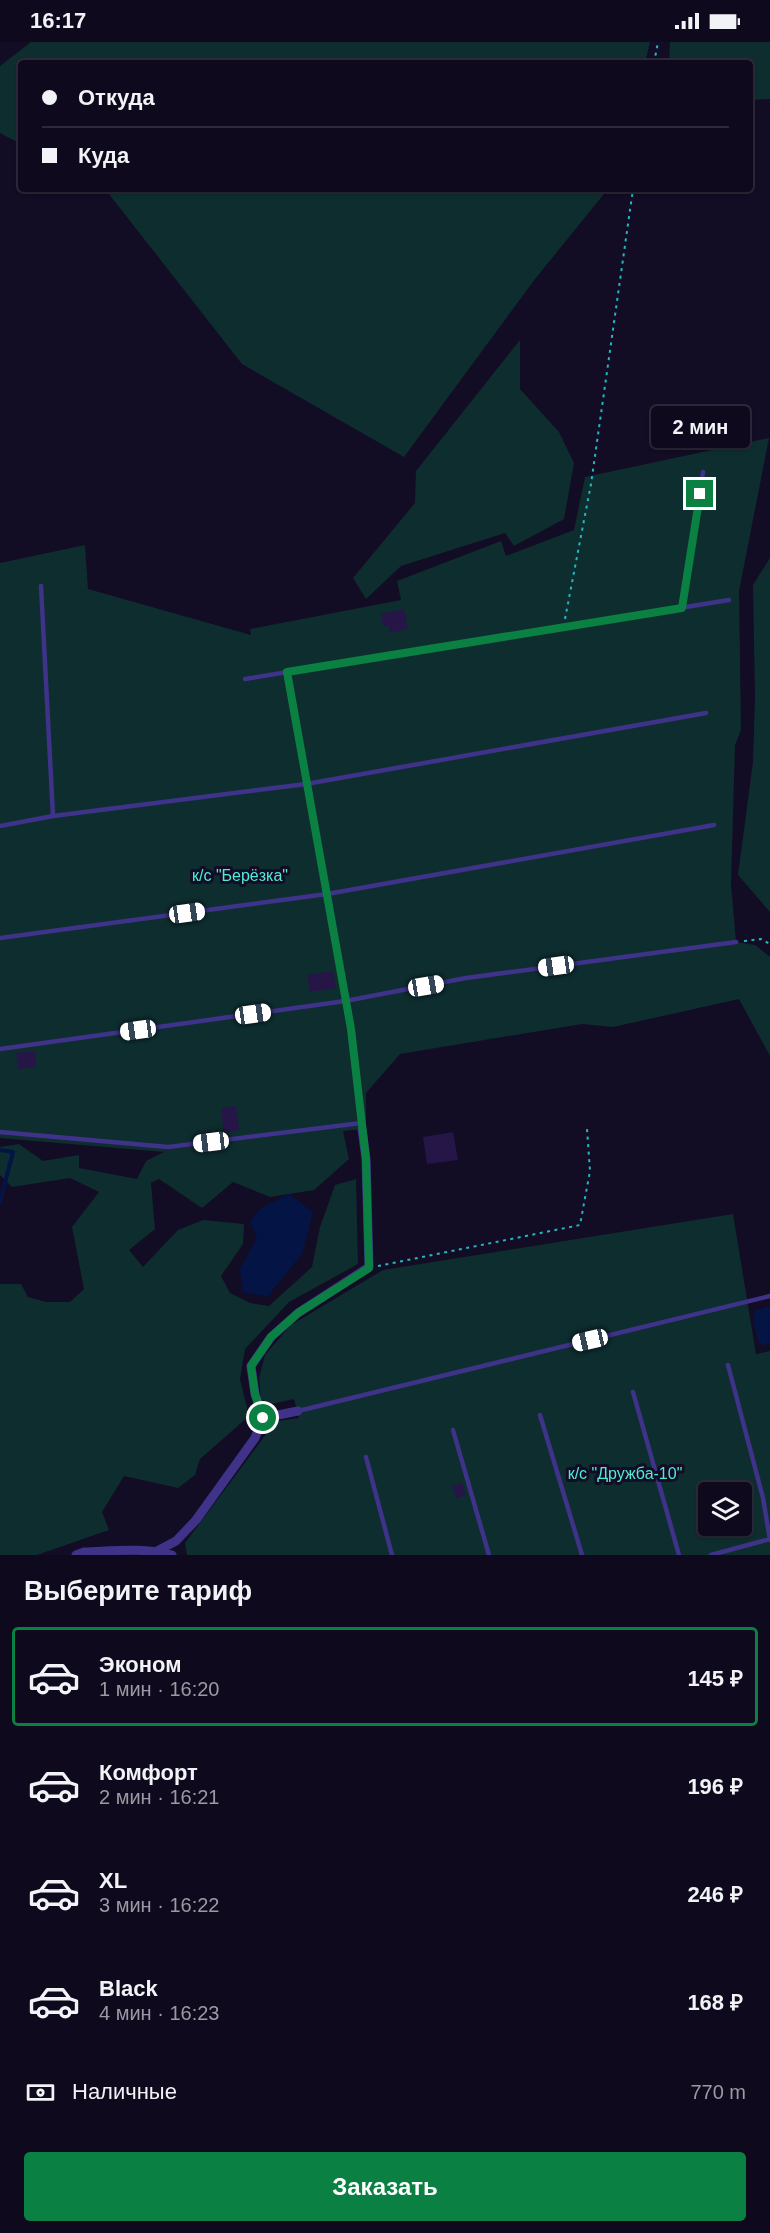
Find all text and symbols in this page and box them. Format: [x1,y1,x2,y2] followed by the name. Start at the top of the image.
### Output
[30,8,86,33] text: 16:17
[78,85,155,110] text: Откуда
[78,143,129,168] text: Куда
[650,407,750,449] callout: 2 мин
[673,416,728,438] text: 2 мин
[686,480,713,507] route end
[192,867,288,884] park label: к/с "Берёзка"
[168,902,206,924] car
[537,955,575,977] car
[407,974,445,998] car
[234,1003,272,1025] car
[119,1019,157,1041] car
[192,1131,230,1153] car
[570,1327,610,1353] car
[249,1404,276,1431] route start
[568,1465,682,1482] park label: к/с "Дружба-10"
[698,1482,752,1536] map controls
[698,1482,752,1536] button: layers
[24,1576,252,1606] text: Выберите тариф
[27,1650,81,1704] icon: car
[99,1652,182,1677] text: Эконом
[687,1666,743,1691] text: 145 ₽
[99,1678,219,1700] text: 1 мин · 16:20
[27,1758,81,1812] icon: car
[99,1760,198,1785] text: Комфорт
[687,1774,743,1799] text: 196 ₽
[99,1786,219,1808] text: 2 мин · 16:21
[27,1866,81,1920] icon: car
[99,1868,127,1893] text: XL
[687,1882,743,1907] text: 246 ₽
[99,1894,219,1916] text: 3 мин · 16:22
[27,1974,81,2028] icon: car
[99,1976,158,2001] text: Black
[687,1990,743,2015] text: 168 ₽
[99,2002,219,2024] text: 4 мин · 16:23
[24,2076,57,2109] icon: cash
[72,2079,177,2104] text: Наличные
[690,2081,746,2103] text: 770 m
[24,2152,746,2221] button: Заказать

